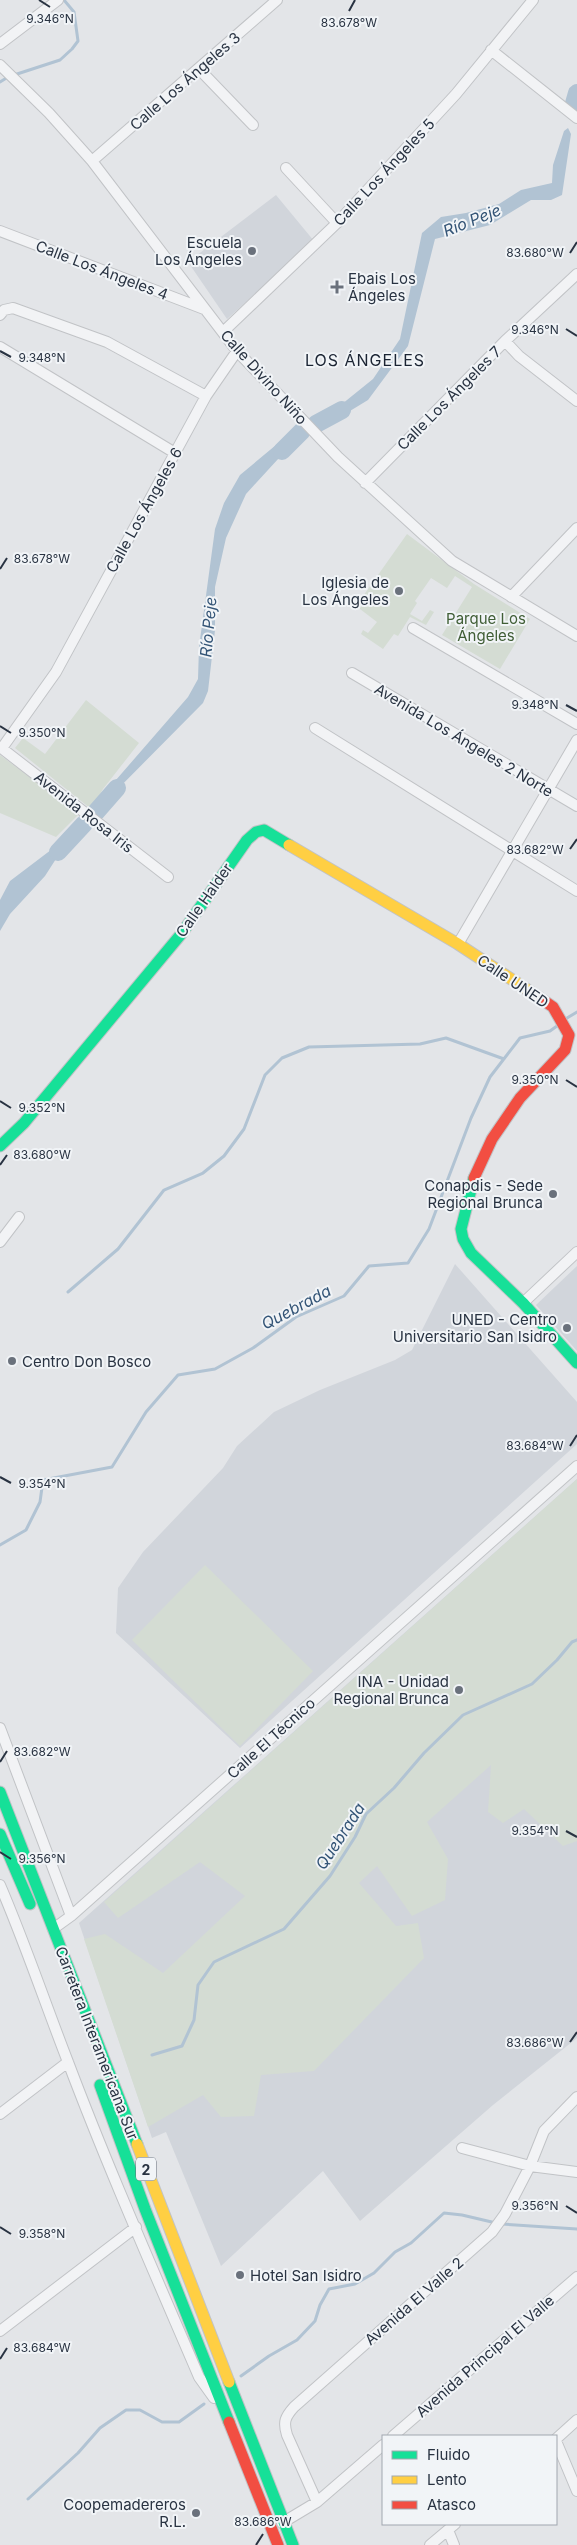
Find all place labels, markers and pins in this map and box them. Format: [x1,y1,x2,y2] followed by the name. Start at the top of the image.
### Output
[155,233,242,269] place label: Escuela Los Ángeles
[246,245,258,257] marker: Escuela Los Ángeles
[348,269,416,305] place label: Ebais Los Ángeles
[330,280,344,294] marker: Ebais Los Ángeles
[302,573,389,609] place label: Iglesia de Los Ángeles
[393,585,405,597] marker: Iglesia de Los Ángeles
[424,1176,543,1212] place label: Conapdis - Sede Regional Brunca
[547,1188,559,1200] marker: Conapdis - Sede Regional Brunca
[393,1310,557,1346] place label: UNED - Centro Universitario San Isidro
[561,1322,573,1334] marker: UNED - Centro Universitario San Isidro
[22,1352,151,1371] place label: Centro Don Bosco
[6,1355,18,1367] marker: Centro Don Bosco
[334,1672,449,1708] place label: INA - Unidad Regional Brunca
[453,1684,465,1696] marker: INA - Unidad Regional Brunca
[250,2266,362,2285] place label: Hotel San Isidro
[234,2269,246,2281] marker: Hotel San Isidro
[63,2495,186,2531] place label: Coopemadereros R.L.
[190,2507,202,2519] marker: Coopemadereros R.L.

